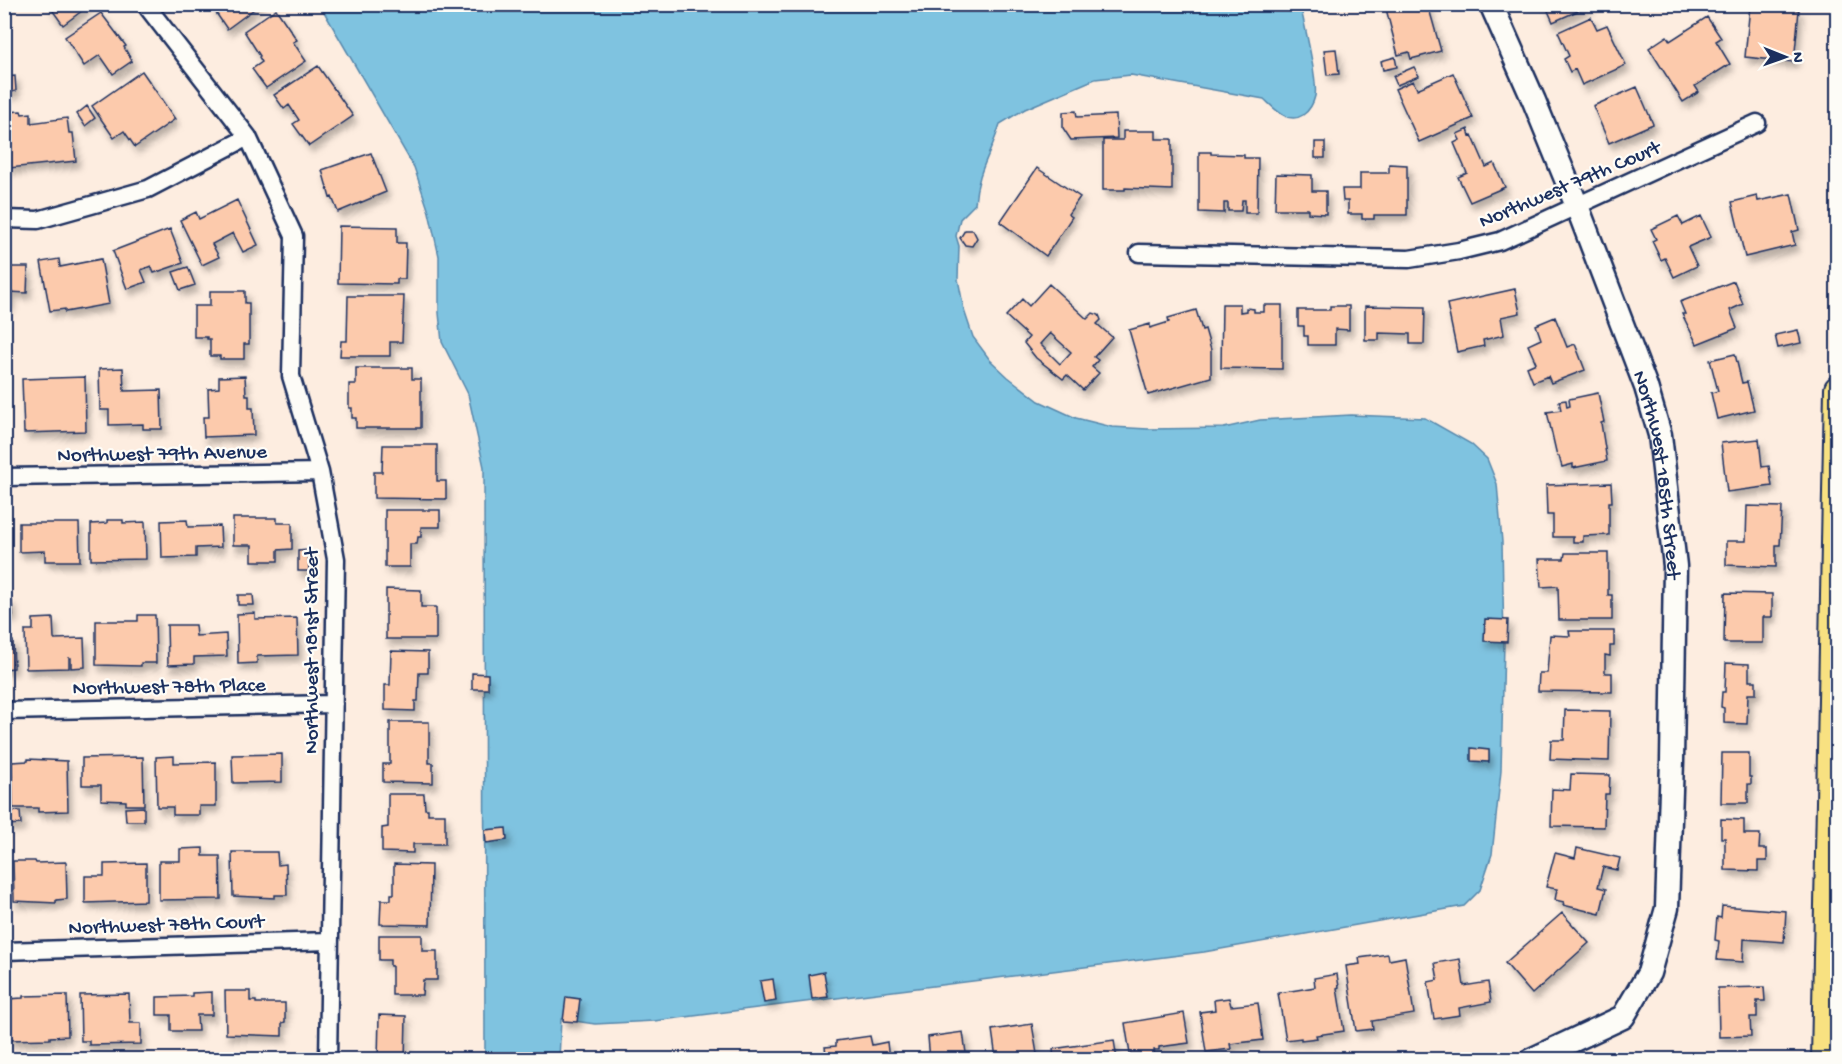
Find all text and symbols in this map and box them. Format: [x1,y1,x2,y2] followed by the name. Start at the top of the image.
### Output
[1755,27,1815,87] north arrow
[1787,52,1806,63] text: N
[1476,136,1667,236] street label: Northwest 79th Court
[1625,368,1685,582] street label: Northwest 185th Street
[57,441,268,470] street label: Northwest 79th Avenue
[301,546,326,754] street label: Northwest 181st Street
[72,674,267,703] street label: Northwest 78th Place
[68,911,267,942] street label: Northwest 78th Court

